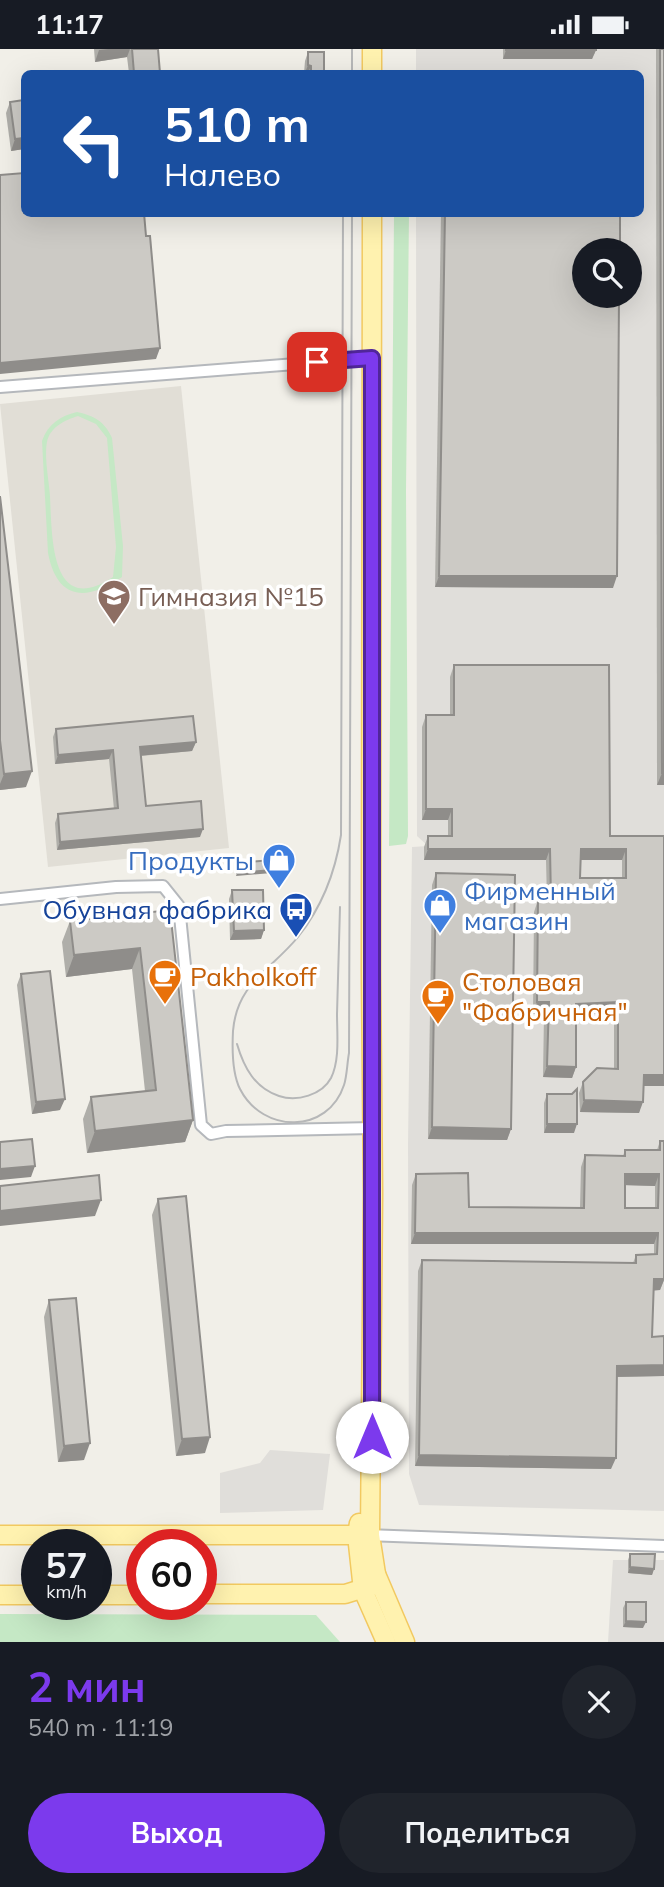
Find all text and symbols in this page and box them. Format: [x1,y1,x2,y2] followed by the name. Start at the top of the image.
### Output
[35,8,104,41] text: 11:17
[164,93,310,154] text: 510 m
[49,98,140,189] icon: left
[164,154,281,194] text: Налево
[572,238,642,308] map controls
[572,238,642,308] button: search
[287,332,347,392] pin
[298,343,336,381] icon: arrive
[95,577,133,626] school or university icon: Гимназия №15
[138,580,324,613] place label: Гимназия №15
[260,841,298,890] shop icon: Продукты
[128,844,254,877] place label: Продукты
[464,874,616,937] place label: Фирменный магазин
[421,886,459,935] shop icon: Фирменный магазин
[277,890,315,939] bus stop icon: Обувная фабрика
[43,893,272,926] place label: Обувная фабрика
[146,957,184,1006] cafe icon: Pakholkoff
[190,960,318,993] place label: Pakholkoff
[462,965,628,1028] place label: Столовая "Фабричная"
[419,977,457,1026] cafe icon: Столовая "Фабричная"
[335,1400,409,1474] position arrow
[126,1529,217,1620] speed limit sign: 60
[45,1543,88,1587] text: 57
[46,1580,87,1603] text: km/h
[28,1660,146,1713] text: 2 мин
[562,1665,636,1739] button: close
[28,1713,173,1742] text: 540 m · 11:19
[28,1793,325,1873] button: Выход
[339,1793,636,1873] button: Поделиться

